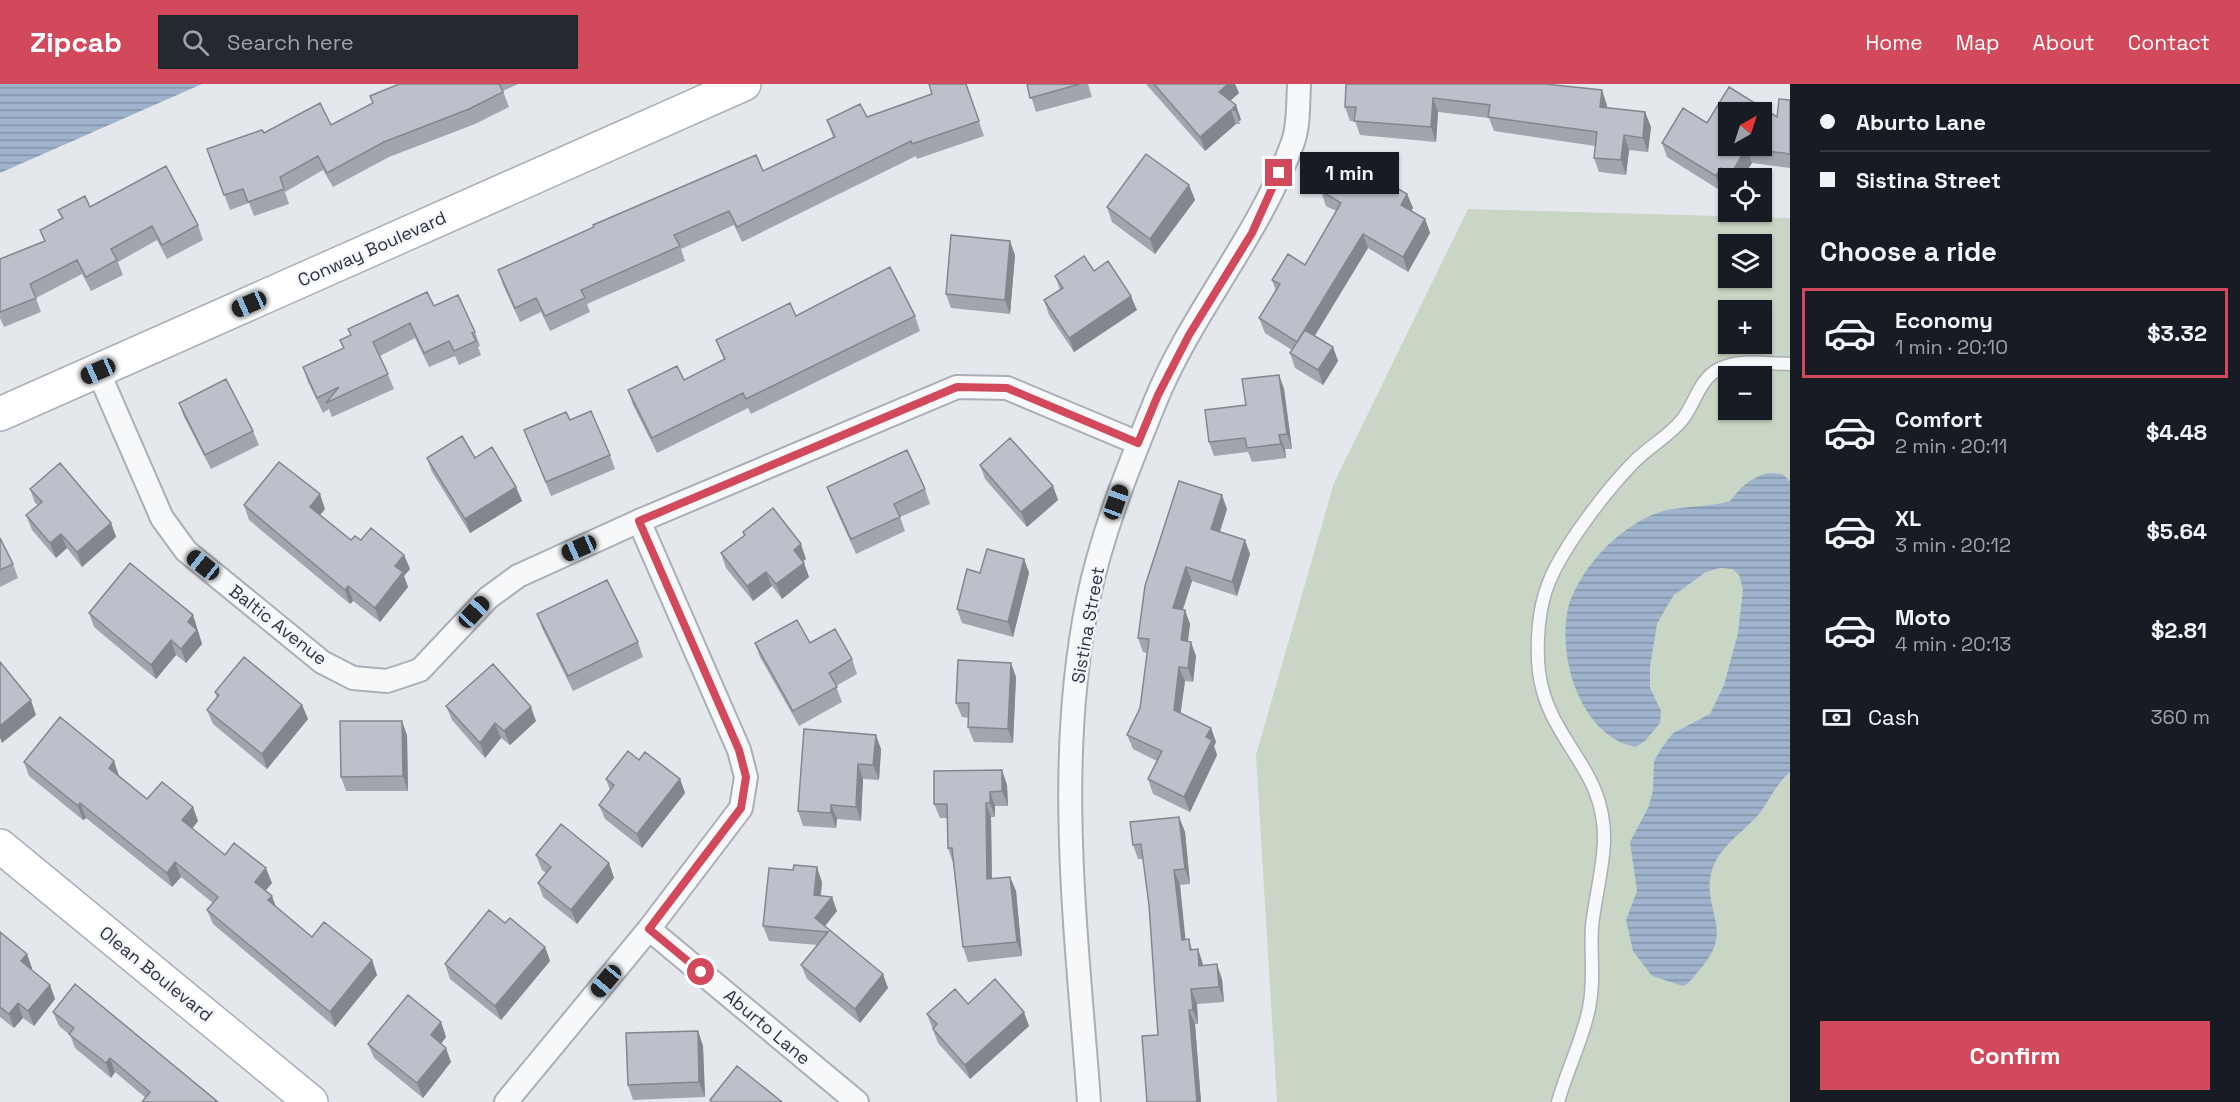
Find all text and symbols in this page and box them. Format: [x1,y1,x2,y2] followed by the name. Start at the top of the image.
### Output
[158,15,578,69] search box
[30,24,122,60] text: Zipcab
[179,26,212,59] icon: search
[227,28,354,56] text: Search here
[1865,29,1923,56] text: Home
[1956,29,2000,56] text: Map
[2033,29,2095,56] text: About
[2128,29,2210,56] text: Contact
[1718,102,1772,156] north arrow
[1718,102,1772,420] map controls
[1856,108,1986,136] text: Aburto Lane
[1300,152,1399,194] callout: 1 min
[1265,159,1292,186] route end
[1325,160,1374,186] text: 1 min
[1856,166,2001,194] text: Sistina Street
[1718,168,1772,222] button: locate
[294,205,450,292] street label: Conway Boulevard
[1718,234,1772,288] button: layers
[1820,234,1997,269] text: Choose a ride
[229,288,269,320] car
[1718,300,1772,354] button: +
[1823,306,1877,360] icon: car
[1895,306,1993,334] text: Economy
[2147,319,2207,347] text: $3.32
[1895,334,2008,360] text: 1 min · 20:10
[78,355,118,387] car
[1718,366,1772,420] button: −
[1823,405,1877,459] icon: car
[1895,405,1983,433] text: Comfort
[2146,418,2207,446] text: $4.48
[1895,433,2007,459] text: 2 min · 20:11
[1101,482,1131,522] car
[1823,504,1877,558] icon: car
[1895,504,1921,532] text: XL
[2147,517,2207,545] text: $5.64
[559,532,599,564] car
[1895,532,2011,558] text: 3 min · 20:12
[183,547,223,583] car
[1066,565,1109,685] street label: Sistina Street
[225,579,332,670] street label: Baltic Avenue
[455,593,493,631] car
[1823,603,1877,657] icon: car
[1895,603,1951,631] text: Moto
[2151,616,2207,644] text: $2.81
[1895,631,2011,657] text: 4 min · 20:13
[1820,701,1853,734] icon: cash
[1868,703,1920,731] text: Cash
[2151,704,2210,730] text: 360 m
[95,921,218,1027] street label: Olean Boulevard
[687,958,714,985] route start
[588,961,624,1001] car
[719,984,815,1070] street label: Aburto Lane
[1820,1021,2210,1090] button: Confirm

